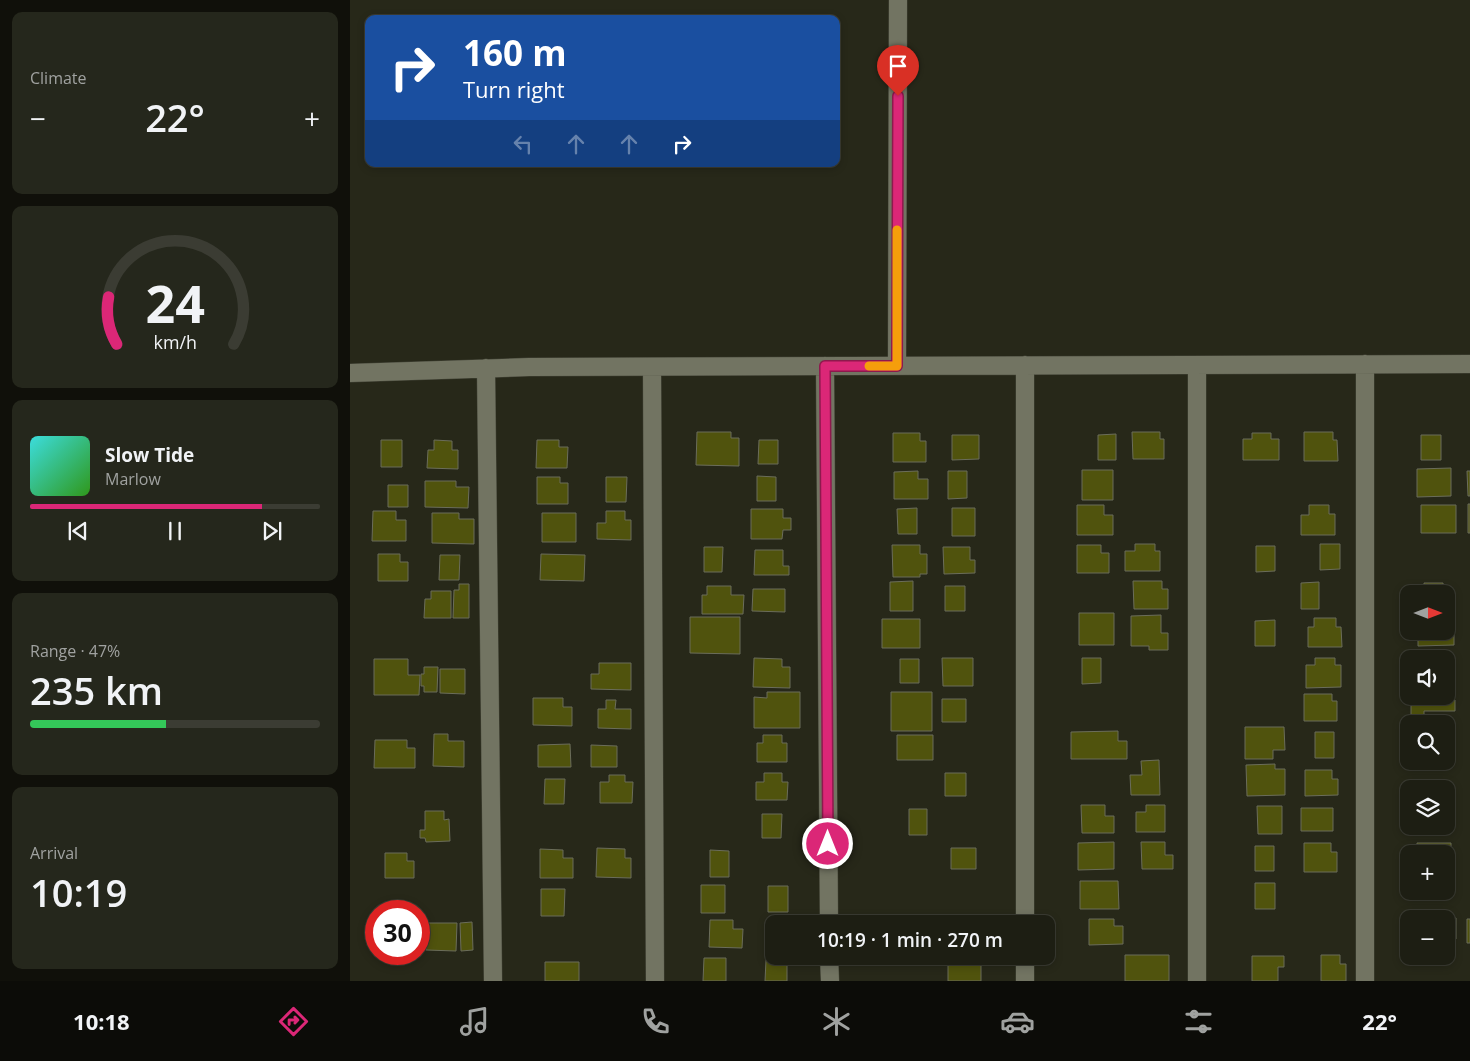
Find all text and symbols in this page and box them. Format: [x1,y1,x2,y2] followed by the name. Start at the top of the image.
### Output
[463,29,567,76] text: 160 m
[380,35,445,100] icon: right
[877,45,919,96] pin
[884,52,912,80] icon: arrive
[30,67,87,89] text: Climate
[463,74,565,104] text: Turn right
[145,91,205,143] text: 22°
[30,99,46,137] text: −
[304,99,320,137] text: +
[509,130,537,158] icon: left
[562,130,590,158] icon: ahead
[615,130,643,158] icon: ahead
[668,130,696,158] icon: right
[145,267,205,338] text: 24
[153,330,197,354] text: km/h
[105,442,194,468] text: Slow Tide
[105,468,161,490] text: Marlow
[64,517,92,545] icon: previous
[161,517,189,545] icon: pause
[258,517,286,545] icon: next
[1400,585,1455,640] north arrow
[1400,585,1455,965] map controls
[30,640,120,662] text: Range · 47%
[1400,650,1455,705] button: sound
[30,664,163,716] text: 235 km
[1400,715,1455,770] button: search
[1400,780,1455,835] button: layers
[801,817,853,869] position arrow
[30,842,78,864] text: Arrival
[1400,845,1455,900] button: +
[30,866,127,918] text: 10:19
[365,900,430,965] speed limit sign: 30
[1400,910,1455,965] button: −
[817,927,1003,953] text: 10:19 · 1 min · 270 m
[276,1004,311,1039] icon: directions
[457,1004,492,1039] icon: music
[638,1004,673,1039] icon: phone
[819,1004,854,1039] icon: climate
[1000,1004,1035,1039] icon: car
[1181,1004,1216,1039] icon: filters
[73,1006,130,1036] text: 10:18
[1362,1006,1397,1036] text: 22°

